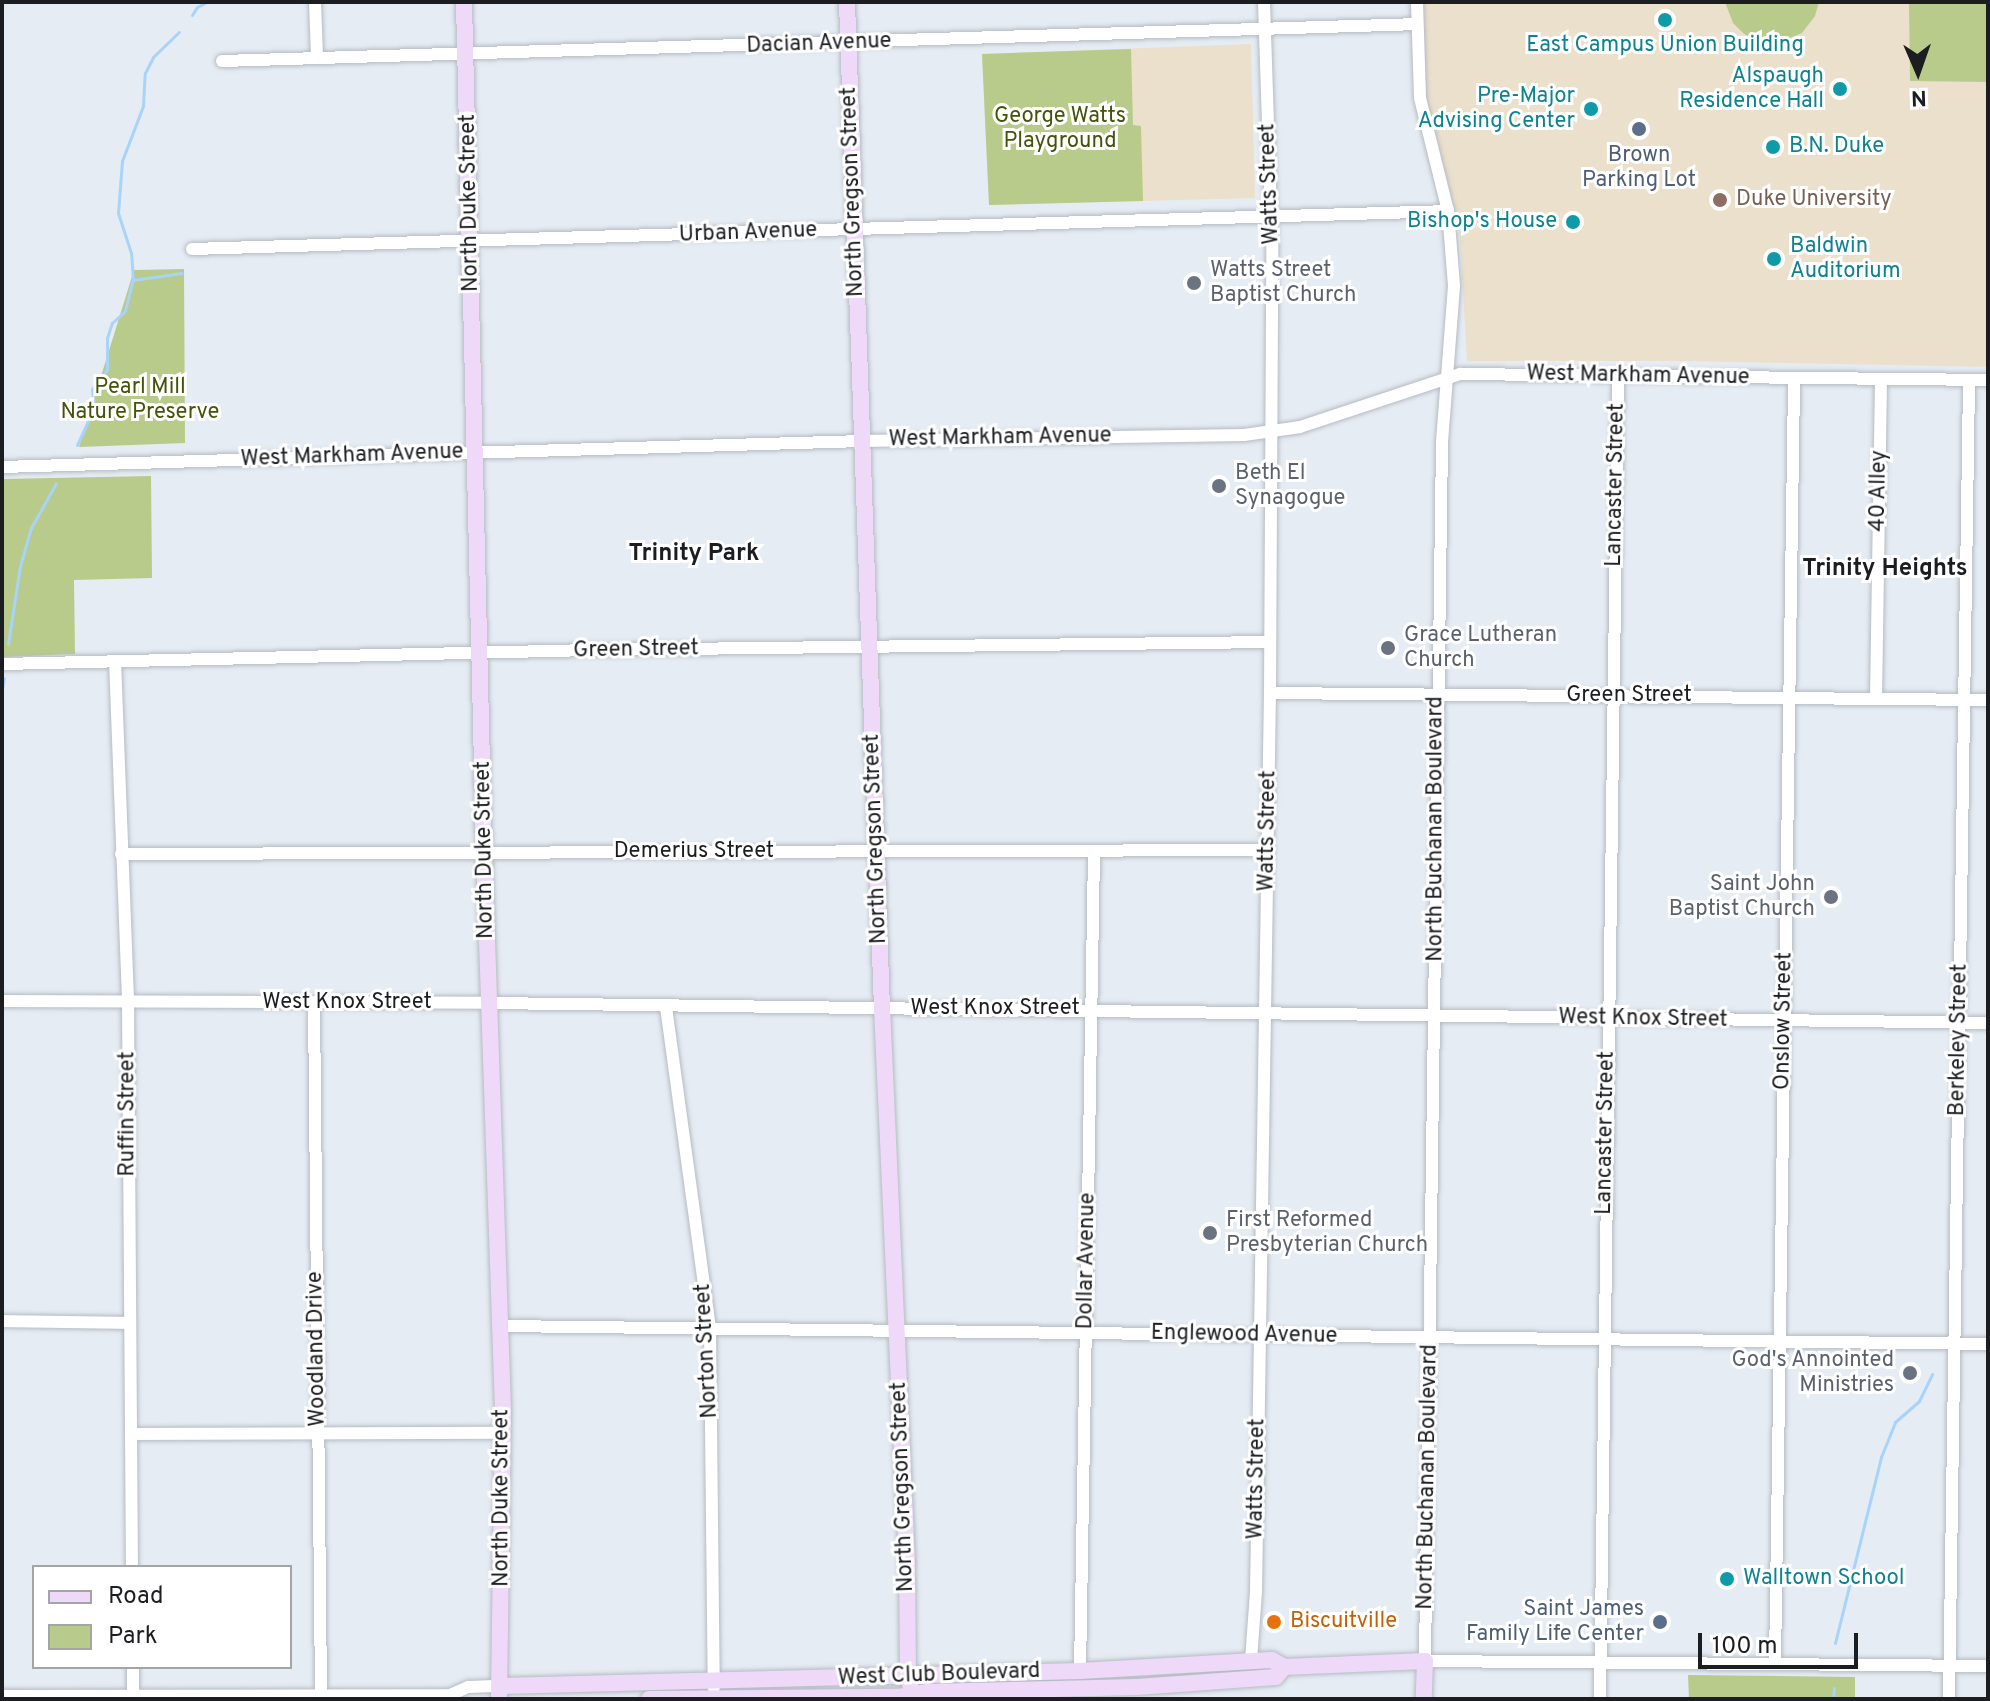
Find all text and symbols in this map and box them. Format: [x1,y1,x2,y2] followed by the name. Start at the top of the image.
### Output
[1656,11,1674,29] marker: East Campus Union Building
[746,28,892,60] street label: Dacian Avenue
[1878,32,1958,112] north arrow
[1526,33,1804,59] place label: East Campus Union Building
[1679,63,1824,114] place label: Alspaugh Residence Hall
[1831,80,1849,98] marker: Alspaugh Residence Hall
[1418,83,1575,134] place label: Pre-Major Advising Center
[1910,83,1927,110] text: N
[836,86,870,298] street label: North Gregson Street
[1582,100,1600,118] marker: Pre-Major Advising Center
[994,103,1126,154] park label: George Watts Playground
[455,114,485,292] street label: North Duke Street
[1630,120,1648,138] marker: Brown Parking Lot
[1255,123,1285,245] street label: Watts Street
[1789,134,1884,160] place label: B.N. Duke
[1764,138,1782,156] marker: B.N. Duke
[1582,142,1696,194] place label: Brown Parking Lot
[1736,187,1892,213] place label: Duke University
[1711,191,1729,209] marker: Duke University
[1407,209,1557,235] place label: Bishop's House
[1564,213,1582,231] marker: Bishop's House
[678,217,818,249] street label: Urban Avenue
[1790,233,1901,284] place label: Baldwin Auditorium
[1765,250,1783,268] marker: Baldwin Auditorium
[1210,257,1356,308] place label: Watts Street Baptist Church
[1185,274,1203,292] marker: Watts Street Baptist Church
[1526,361,1750,391] street label: West Markham Avenue
[61,374,219,426] park label: Pearl Mill Nature Preserve
[1601,403,1631,567] street label: Lancaster Street
[888,423,1112,453] street label: West Markham Avenue
[240,439,464,473] street label: West Markham Avenue
[1865,450,1893,532] street label: 40 Alley
[1235,460,1345,512] place label: Beth El Synagogue
[1210,477,1228,495] marker: Beth El Synagogue
[629,541,759,569] district label: Trinity Park
[1802,556,1968,584] district label: Trinity Heights
[1404,622,1557,674] place label: Grace Lutheran Church
[573,636,699,664] street label: Green Street
[1379,639,1397,657] marker: Grace Lutheran Church
[1566,683,1692,709] street label: Green Street
[1423,696,1449,962] street label: North Buchanan Boulevard
[859,733,893,945] street label: North Gregson Street
[470,761,500,939] street label: North Duke Street
[1254,770,1282,892] street label: Watts Street
[614,839,774,865] street label: Demerius Street
[1669,871,1815,922] place label: Saint John Baptist Church
[1822,888,1840,906] marker: Saint John Baptist Church
[1770,952,1798,1090] street label: Onslow Street
[1944,964,1974,1116] street label: Berkeley Street
[262,990,432,1016] street label: West Knox Street
[910,996,1080,1022] street label: West Knox Street
[1558,1004,1728,1034] street label: West Knox Street
[115,1051,141,1177] street label: Ruffin Street
[1591,1051,1621,1215] street label: Lancaster Street
[1073,1192,1101,1330] street label: Dollar Avenue
[1226,1207,1428,1258] place label: First Reformed Presbyterian Church
[1201,1224,1219,1242] marker: First Reformed Presbyterian Church
[302,1271,332,1427] street label: Woodland Drive
[690,1283,724,1419] street label: Norton Street
[1150,1320,1338,1350] street label: Englewood Avenue
[1412,1344,1444,1610] street label: North Buchanan Boulevard
[1731,1347,1894,1398] place label: God's Annointed Ministries
[1901,1364,1919,1382] marker: God's Annointed Ministries
[886,1381,920,1593] street label: North Gregson Street
[489,1409,515,1587] street label: North Duke Street
[1243,1418,1271,1540] street label: Watts Street
[32,1565,292,1669] legend
[1743,1566,1905,1592] place label: Walltown School
[1718,1570,1736,1588] marker: Walltown School
[108,1582,164,1612] text: Road
[1466,1596,1644,1648] place label: Saint James Family Life Center
[1290,1609,1397,1635] place label: Biscuitville
[1265,1613,1283,1631] marker: Biscuitville
[1651,1613,1669,1631] marker: Saint James Family Life Center
[1702,1617,1862,1667] scale bar
[108,1622,158,1652] text: Park
[1712,1632,1778,1662] text: 100 m
[837,1658,1041,1692] street label: West Club Boulevard

